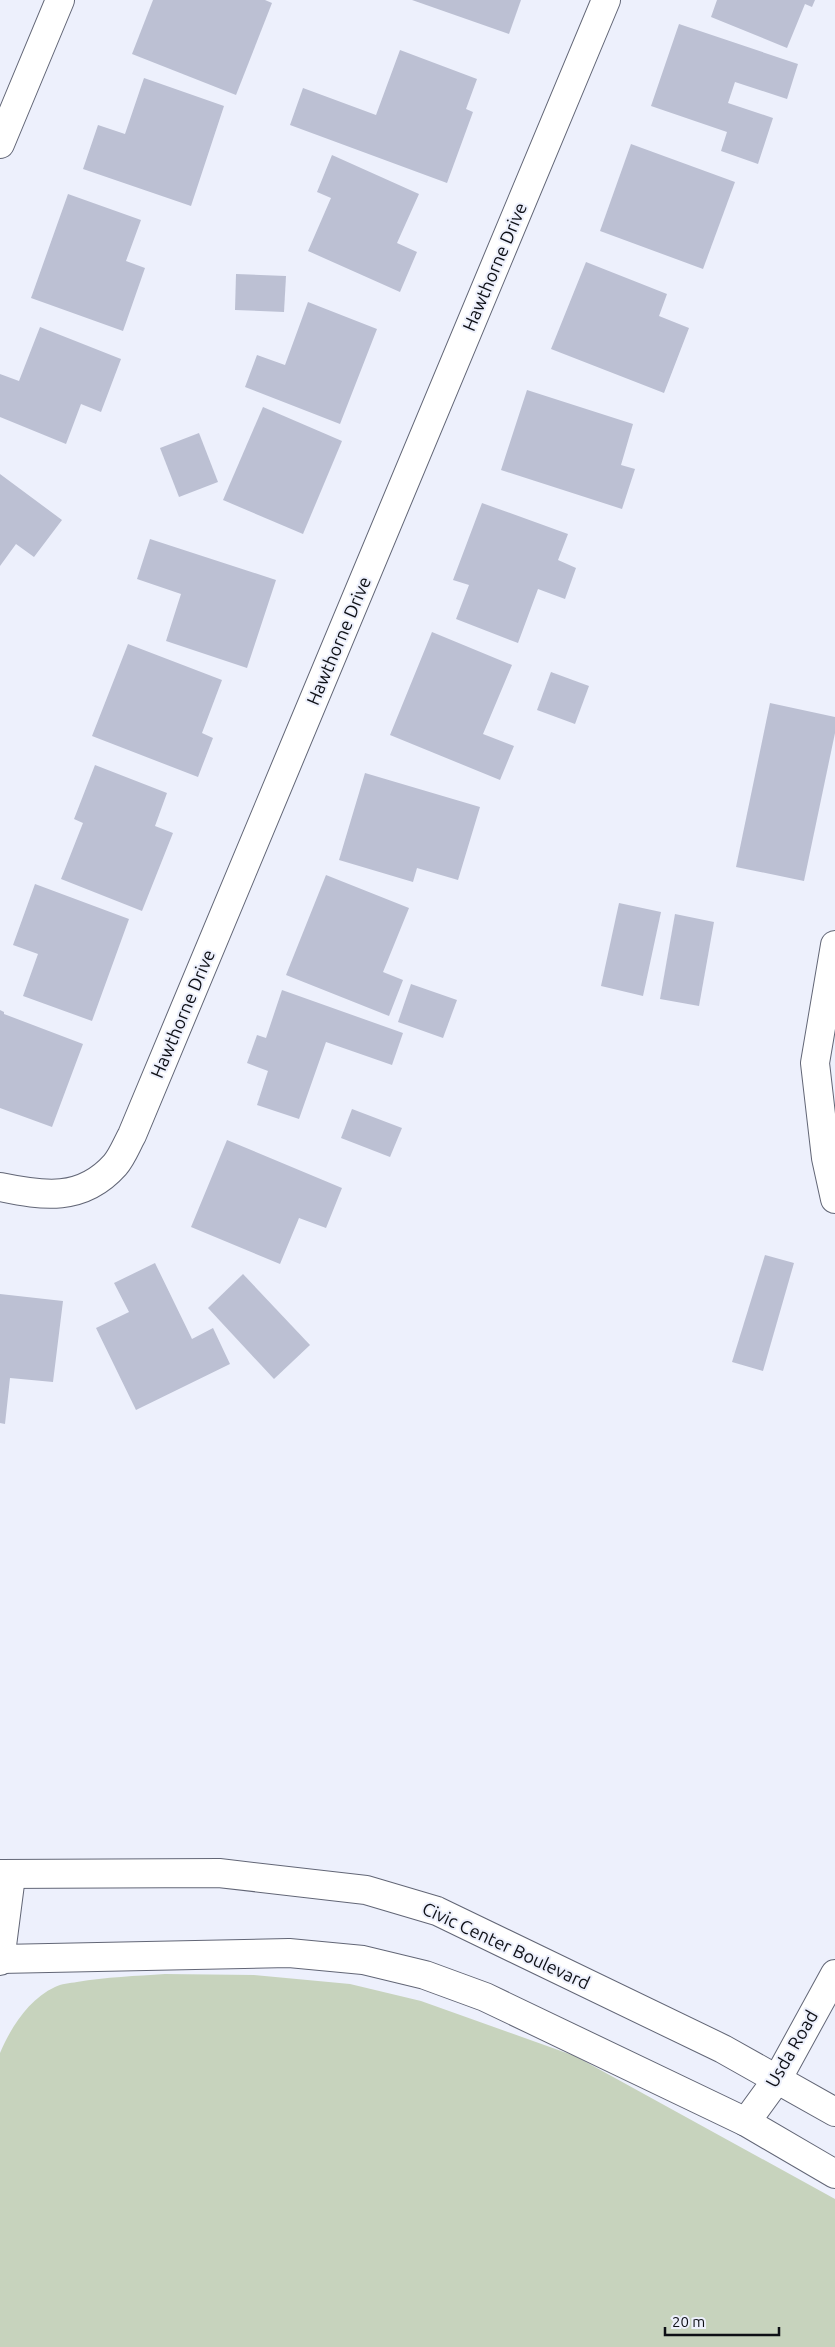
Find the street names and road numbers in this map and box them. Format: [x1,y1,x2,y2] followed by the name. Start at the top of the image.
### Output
[458,199,530,334] street label: Hawthorne Drive
[302,573,374,708] street label: Hawthorne Drive
[146,946,218,1081] street label: Hawthorne Drive
[420,1897,593,1993] street label: Civic Center Boulevard
[761,2006,821,2091] street label: Usda Road

